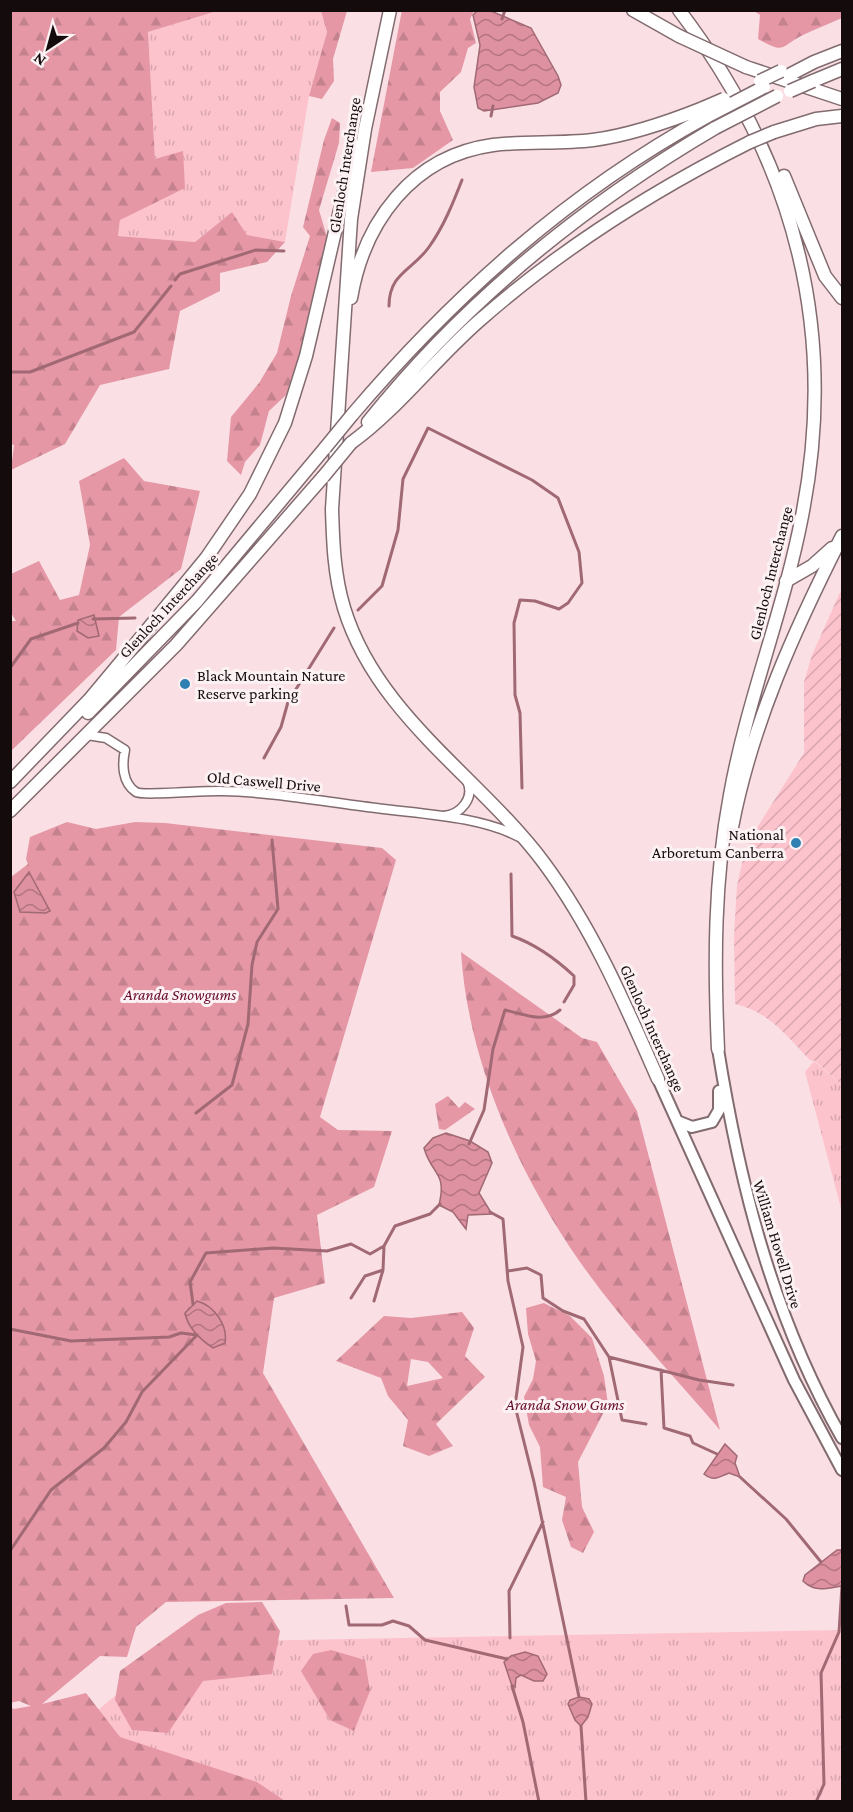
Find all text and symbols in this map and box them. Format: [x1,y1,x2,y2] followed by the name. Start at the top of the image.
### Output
[18,18,78,78] north arrow
[30,50,49,70] text: N
[325,96,365,234] street label: Glenloch Interchange
[746,505,796,642] street label: Glenloch Interchange
[115,549,222,662] street label: Glenloch Interchange
[197,667,345,703] place label: Black Mountain Nature Reserve parking
[178,677,192,691] marker: Black Mountain Nature Reserve parking
[206,768,322,795] street label: Old Caswell Drive
[652,826,785,861] place label: National Arboretum Canberra
[789,836,803,850] marker: National Arboretum Canberra
[616,962,688,1095] street label: Glenloch Interchange
[123,986,236,1004] park label: Aranda Snowgums
[750,1178,805,1310] street label: William Hovell Drive
[505,1396,624,1413] park label: Aranda Snow Gums

